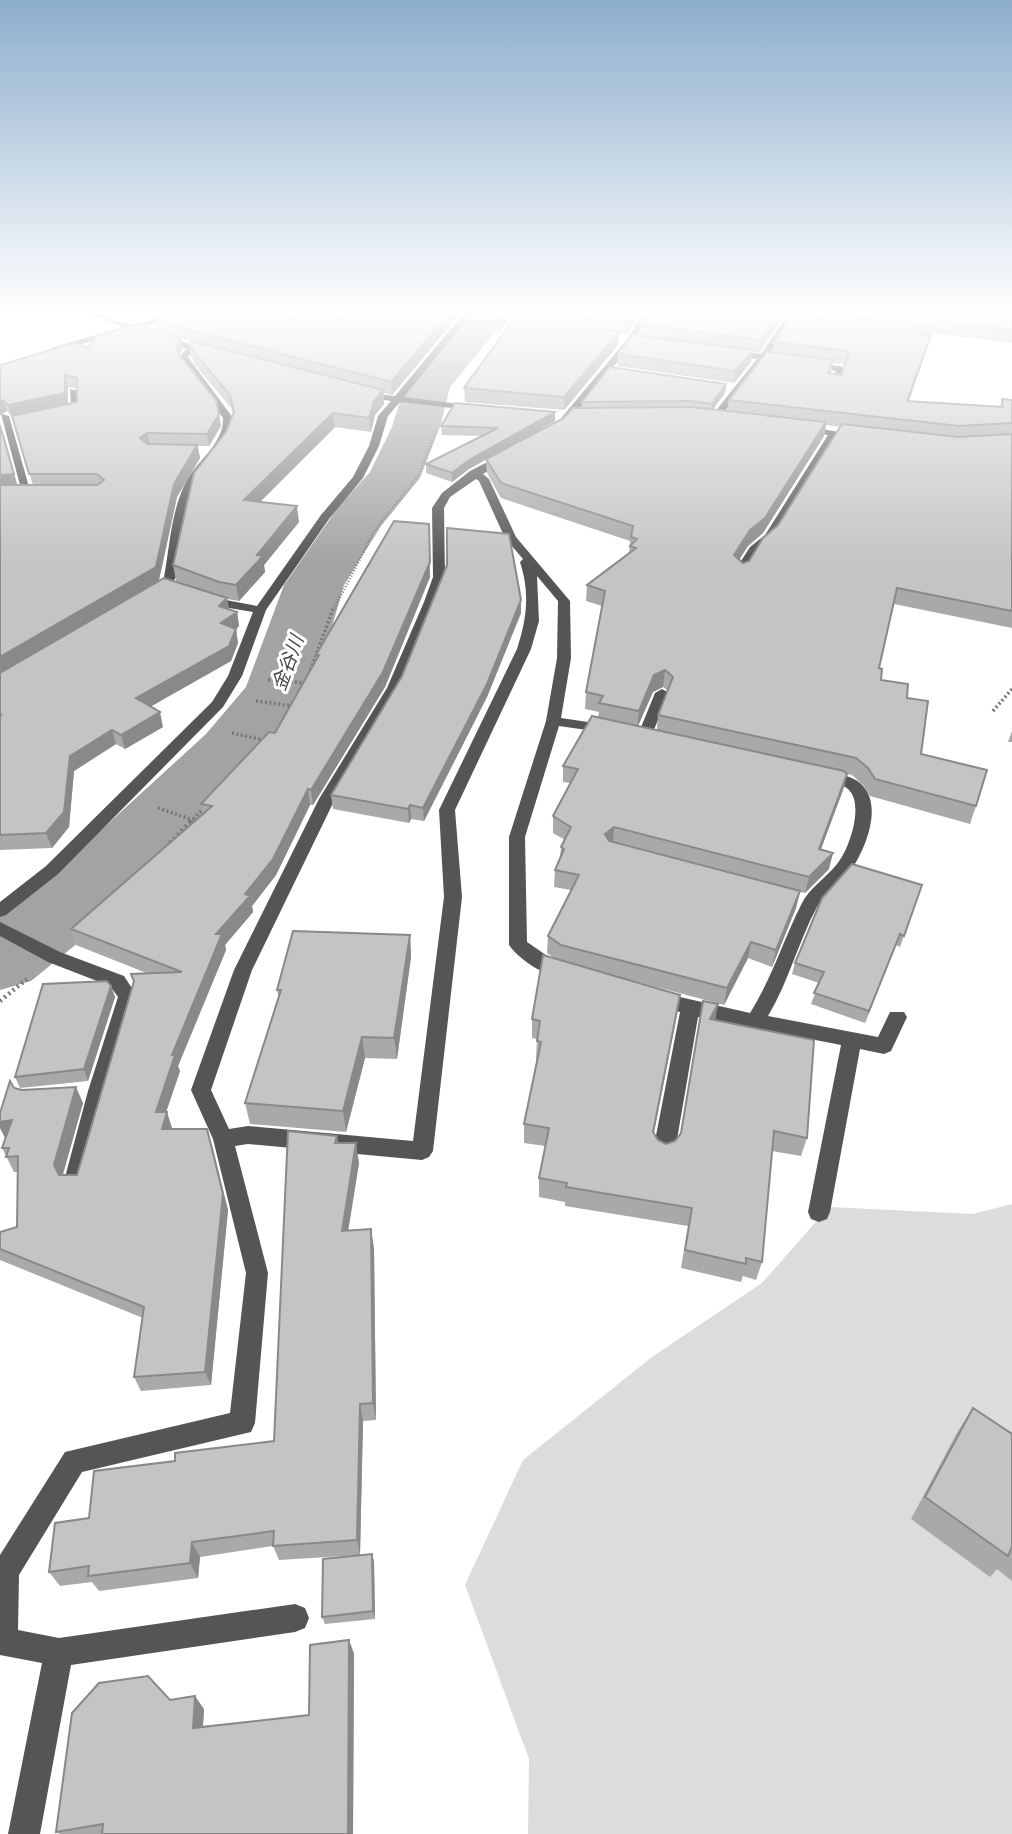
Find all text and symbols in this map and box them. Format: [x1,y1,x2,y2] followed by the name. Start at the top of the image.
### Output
[266,630,311,694] water label: 金谷川

